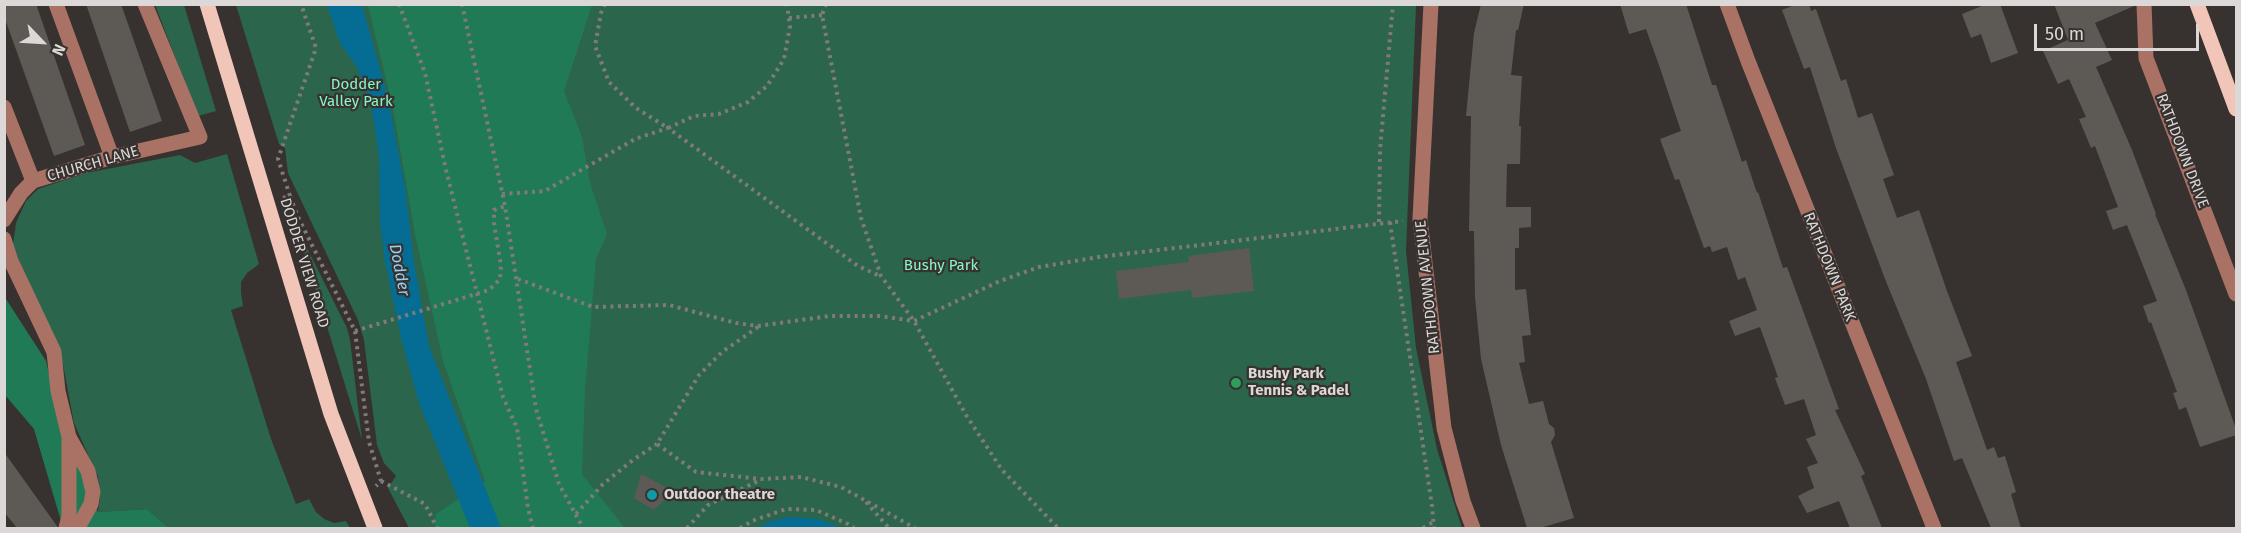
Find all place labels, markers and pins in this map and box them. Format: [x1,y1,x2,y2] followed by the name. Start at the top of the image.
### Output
[1248,365,1349,400] place label: Bushy Park Tennis & Padel
[1229,376,1243,390] marker: Bushy Park Tennis & Padel
[664,486,775,504] place label: Outdoor theatre
[645,488,659,502] marker: Outdoor theatre

